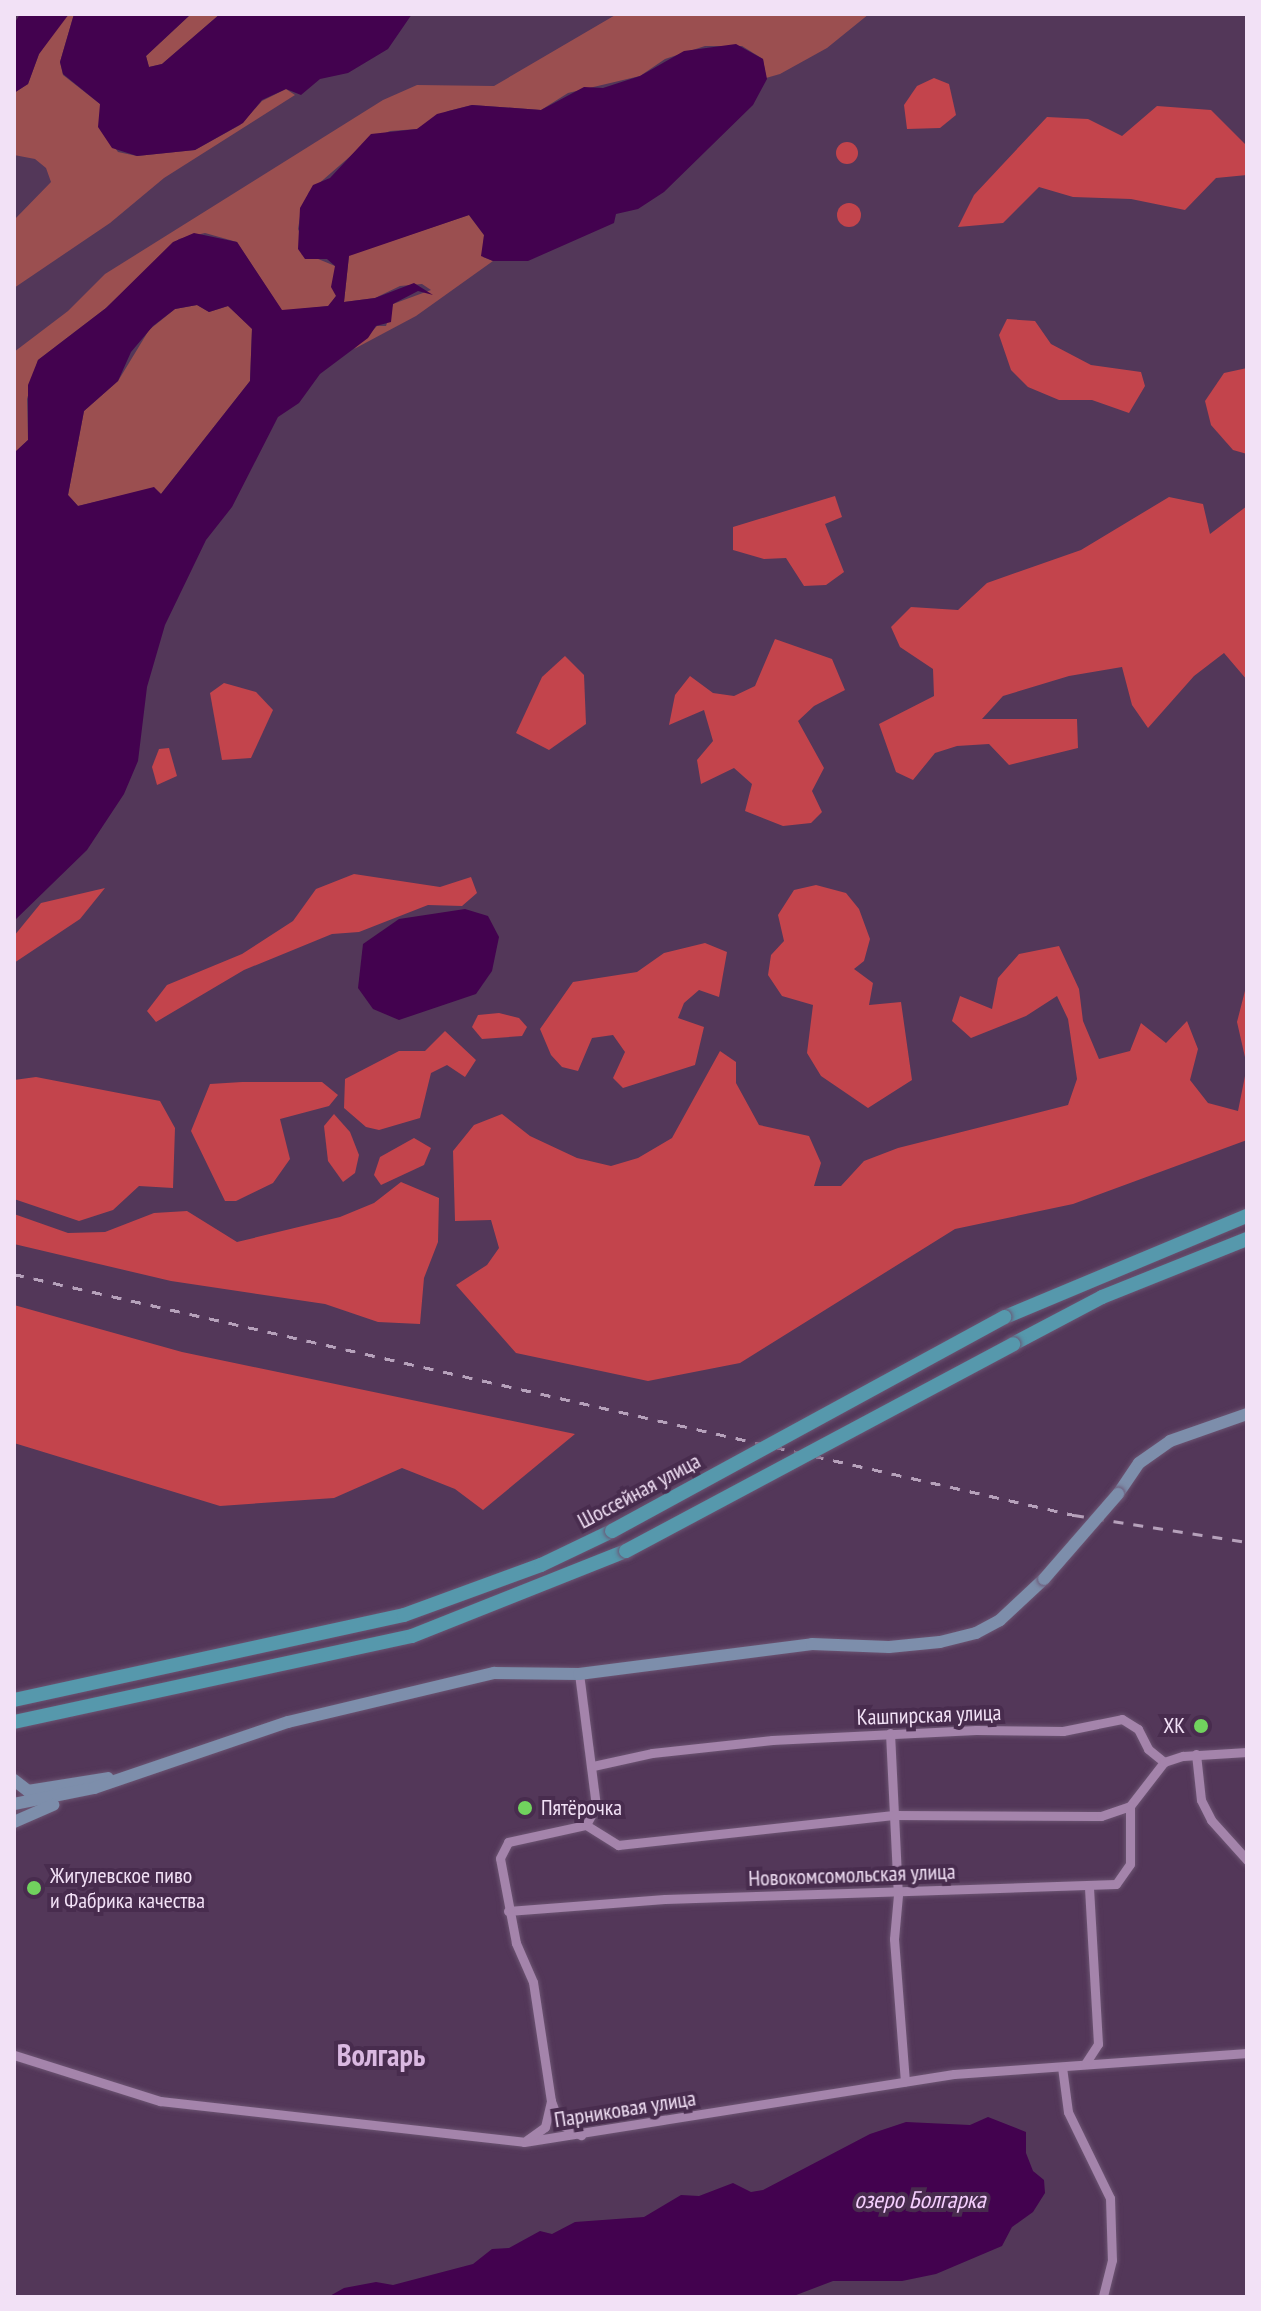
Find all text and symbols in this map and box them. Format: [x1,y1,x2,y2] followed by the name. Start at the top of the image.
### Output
[573,1448,705,1534] street label: Шоссейная улица
[856,1699,1002,1731] street label: Кашпирская улица
[1163,1713,1185,1739] place label: ХК
[1192,1717,1210,1735] marker: ХК
[541,1795,622,1821] place label: Пятёрочка
[516,1799,534,1817] marker: Пятёрочка
[748,1858,956,1892] street label: Новокомсомольская улица
[50,1862,205,1914] place label: Жигулевское пиво и Фабрика качества
[25,1879,43,1897] marker: Жигулевское пиво и Фабрика качества
[337,2037,425,2073] district label: Волгарь
[552,2085,698,2133] street label: Парниковая улица
[854,2186,986,2214] water label: озеро Болгарка

